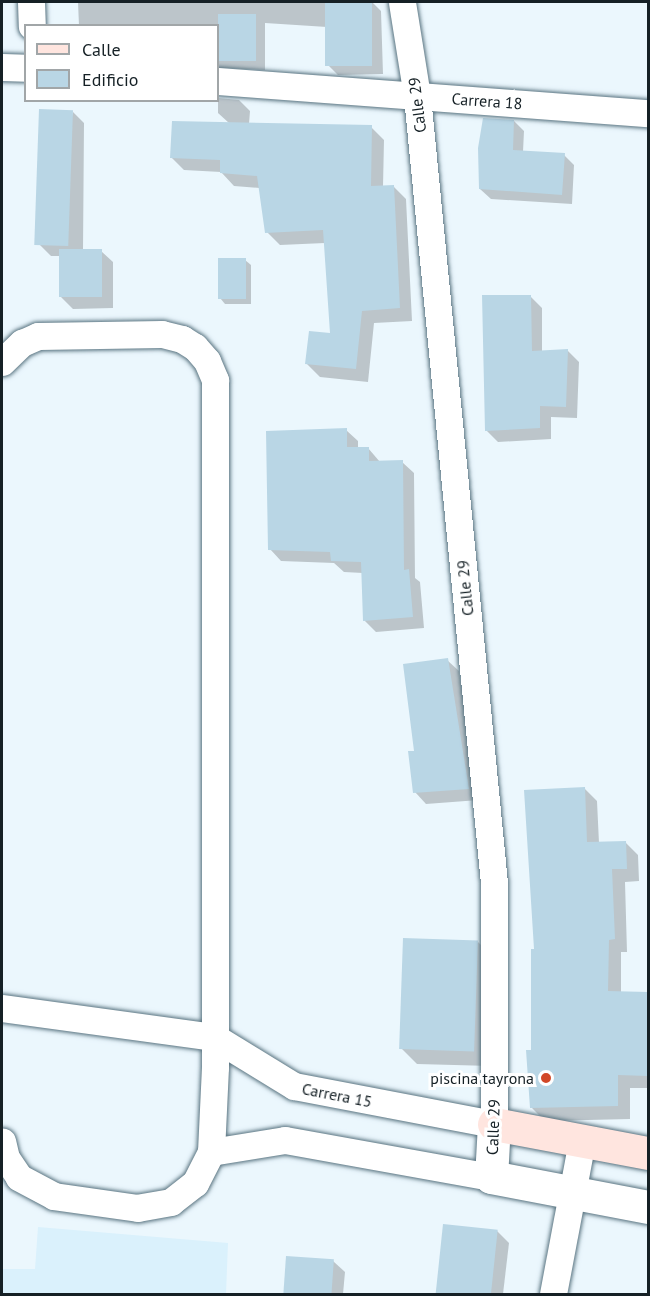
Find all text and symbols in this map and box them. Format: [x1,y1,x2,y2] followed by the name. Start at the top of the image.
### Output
[24,24,219,102] legend
[82,38,121,61] text: Calle
[82,68,138,91] text: Edificio
[404,76,430,134] street label: Calle 29
[451,89,523,113] street label: Carrera 18
[453,559,477,617] street label: Calle 29
[430,1068,534,1088] place label: piscina tayrona
[539,1071,553,1085] marker: piscina tayrona
[300,1079,374,1111] street label: Carrera 15
[482,1099,504,1155] street label: Calle 29

